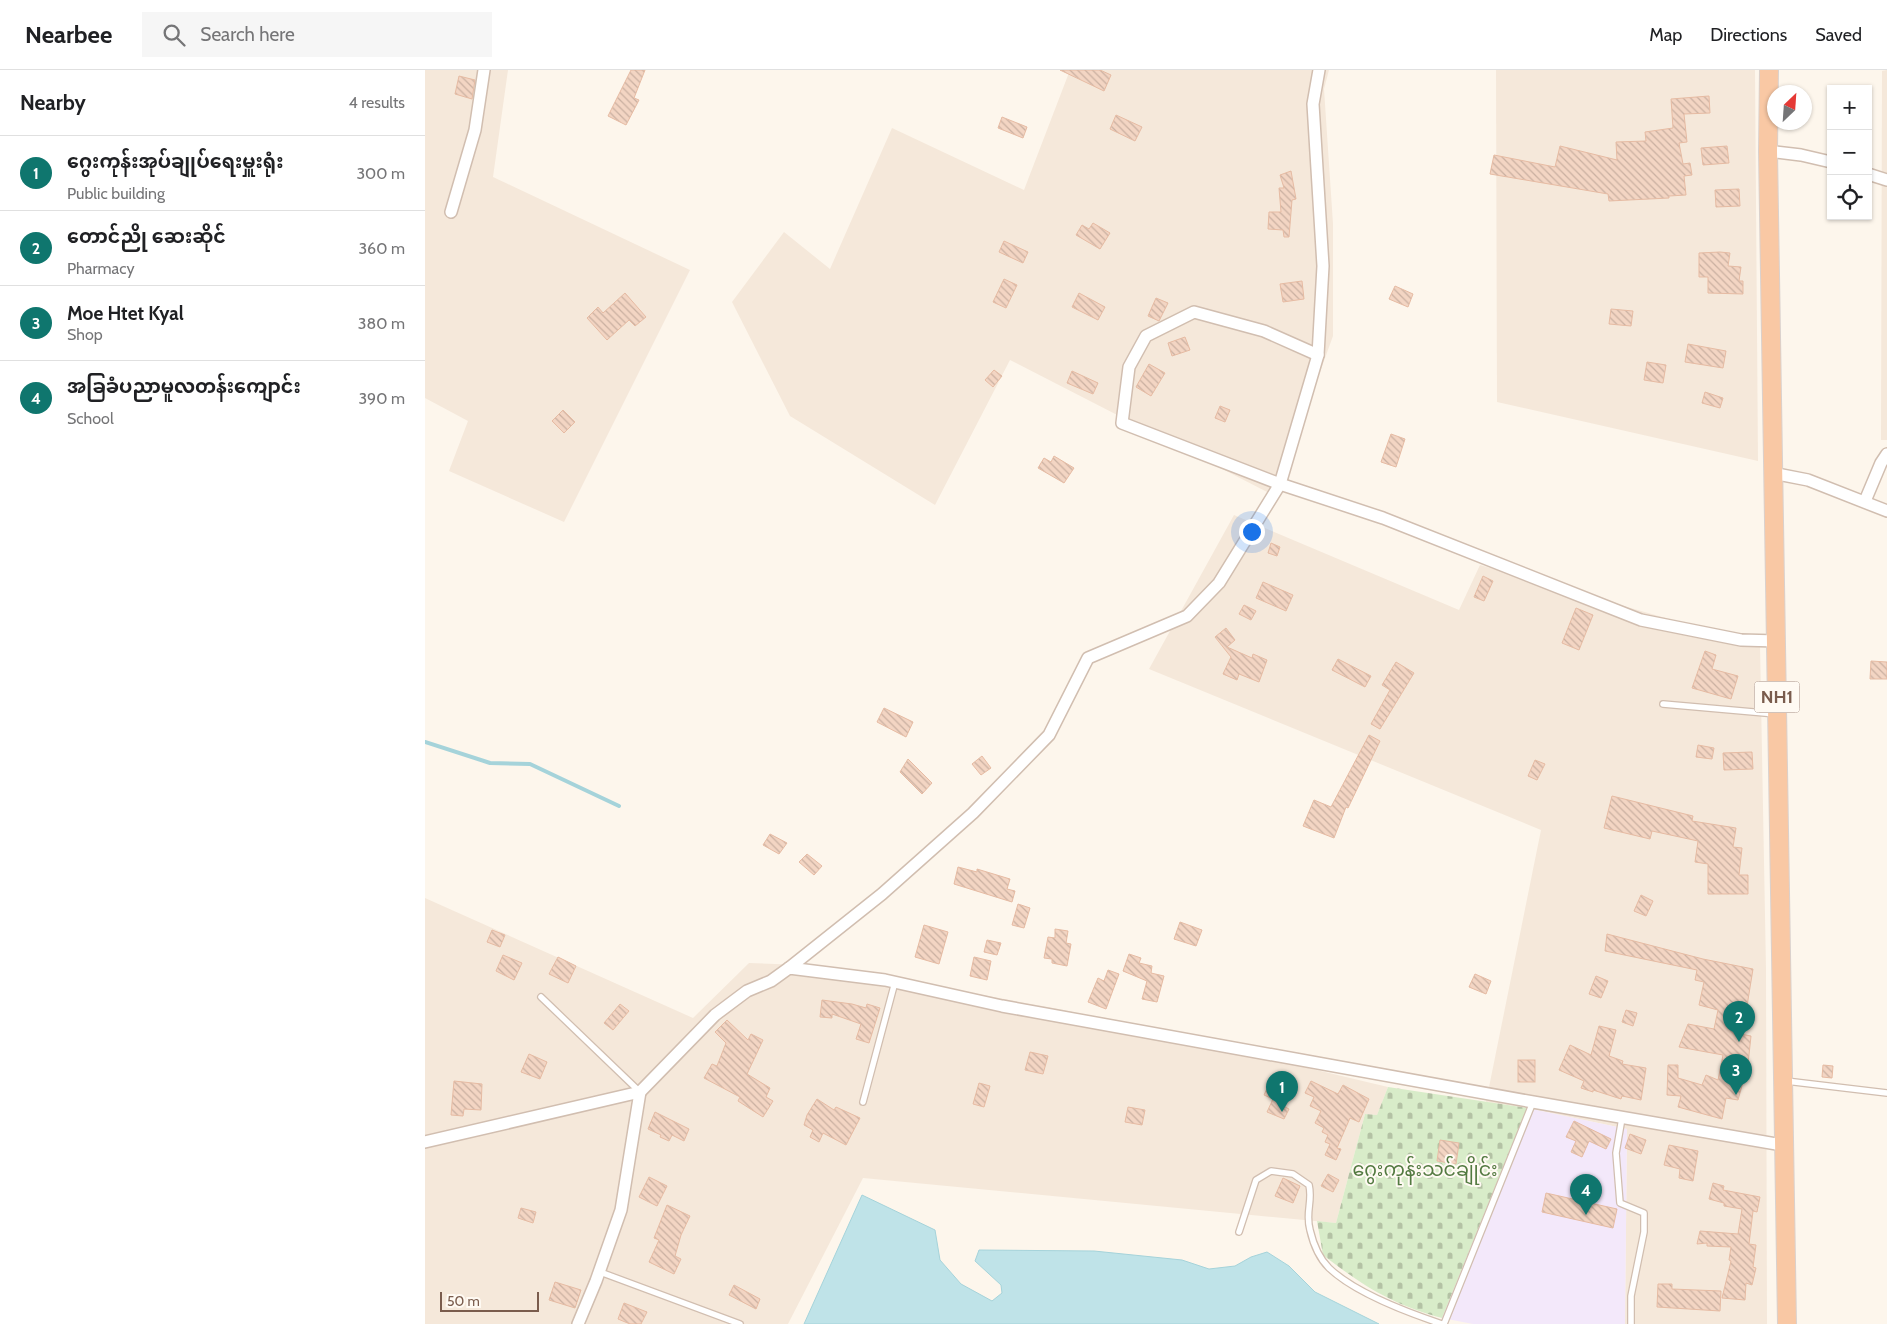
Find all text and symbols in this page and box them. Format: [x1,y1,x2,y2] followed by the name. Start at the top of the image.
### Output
[142,12,492,57] search box
[25,20,112,49] text: Nearbee
[160,21,188,49] icon: search
[200,23,295,46] text: Search here
[1649,24,1682,46] text: Map
[1710,24,1787,46] text: Directions
[1815,24,1862,46] text: Saved
[1767,85,1812,130] north arrow
[1827,85,1872,220] map controls
[1827,85,1872,130] button: +
[20,90,86,115] text: Nearby
[348,93,405,112] text: 4 results
[1827,130,1872,175] button: −
[67,150,283,173] text: ဂွေးကုန်းအုပ်ချုပ်ရေးမှူးရုံး
[33,164,39,183] text: 1
[356,164,405,183] text: 300 m
[1827,175,1872,220] button: locate
[67,184,165,203] text: Public building
[67,225,226,248] text: တောင်ညို ဆေးဆိုင်
[32,239,40,258] text: 2
[358,239,405,258] text: 360 m
[67,259,135,278] text: Pharmacy
[67,302,184,325] text: Moe Htet Kyal
[32,314,40,333] text: 3
[358,314,405,333] text: 380 m
[67,325,103,344] text: Shop
[67,375,301,398] text: အခြခံပညာမူလတန်းကျောင်း
[31,389,41,408] text: 4
[358,389,405,408] text: 390 m
[67,409,114,428] text: School
[1239,519,1265,545] your location
[1755,682,1799,712] road number: NH1
[1723,1001,1755,1042] pin: 2
[1720,1054,1752,1095] pin: 3
[1266,1071,1298,1112] pin: 1
[1352,1155,1498,1186] park label: ဂွေးကုန်းသင်ချိုင်း
[1570,1174,1602,1215] pin: 4
[440,1289,539,1312] scale bar
[447,1292,480,1310] text: 50 m

